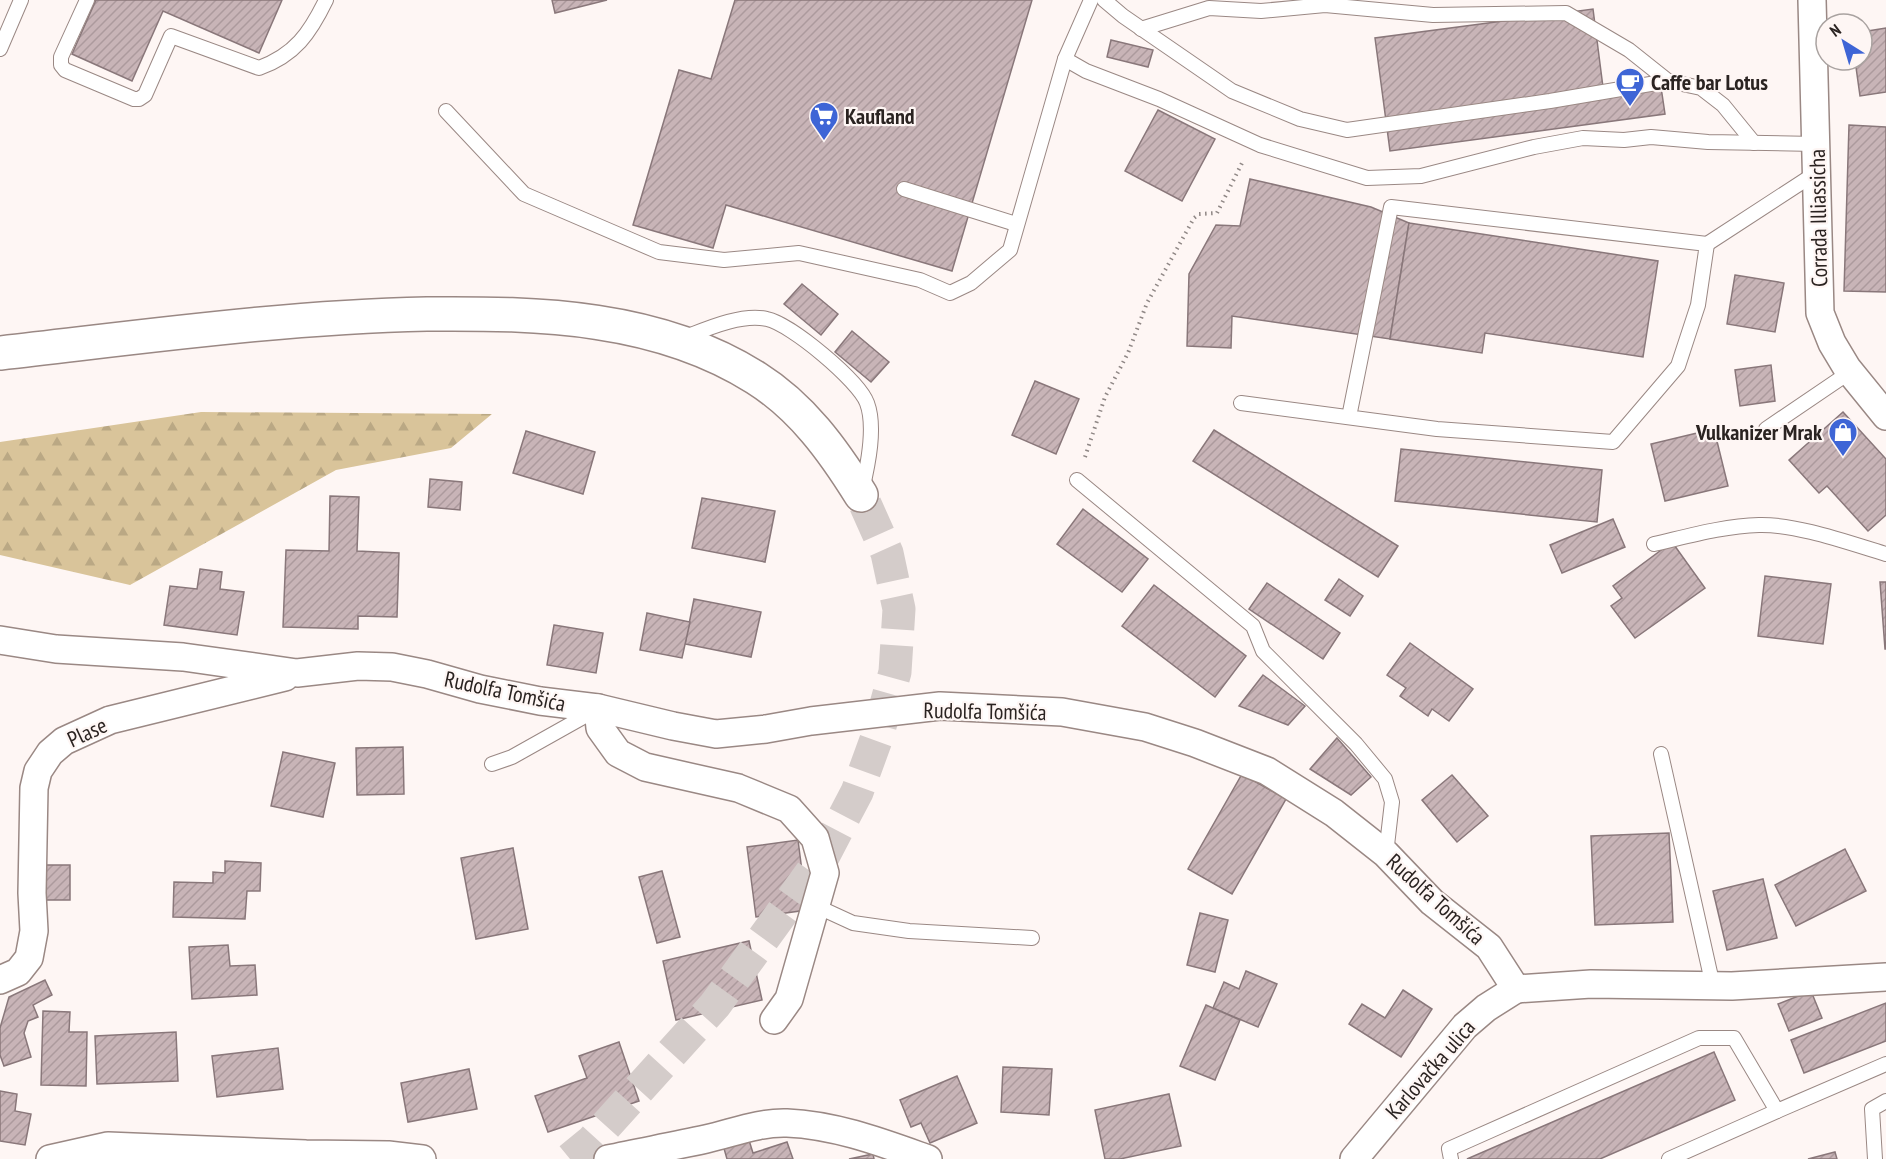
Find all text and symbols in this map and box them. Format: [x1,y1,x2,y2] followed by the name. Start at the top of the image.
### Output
[1814,12,1874,72] north arrow
[1826,19,1844,41] text: N
[1614,66,1646,108] cafe icon: Caffe bar Lotus
[1651,68,1768,96] place label: Caffe bar Lotus
[808,100,840,142] supermarket icon: Kaufland
[845,102,915,130] place label: Kaufland
[1803,149,1833,287] street label: Corrada Illiassicha
[1827,416,1859,458] shop icon: Vulkanizer Mrak
[1695,418,1823,446] place label: Vulkanizer Mrak
[442,665,568,717] street label: Rudolfa Tomšića
[923,696,1047,726] street label: Rudolfa Tomšića
[63,711,111,753] street label: Plase
[1381,847,1491,951] street label: Rudolfa Tomšića
[1379,1013,1481,1125] street label: Karlovačka ulica

